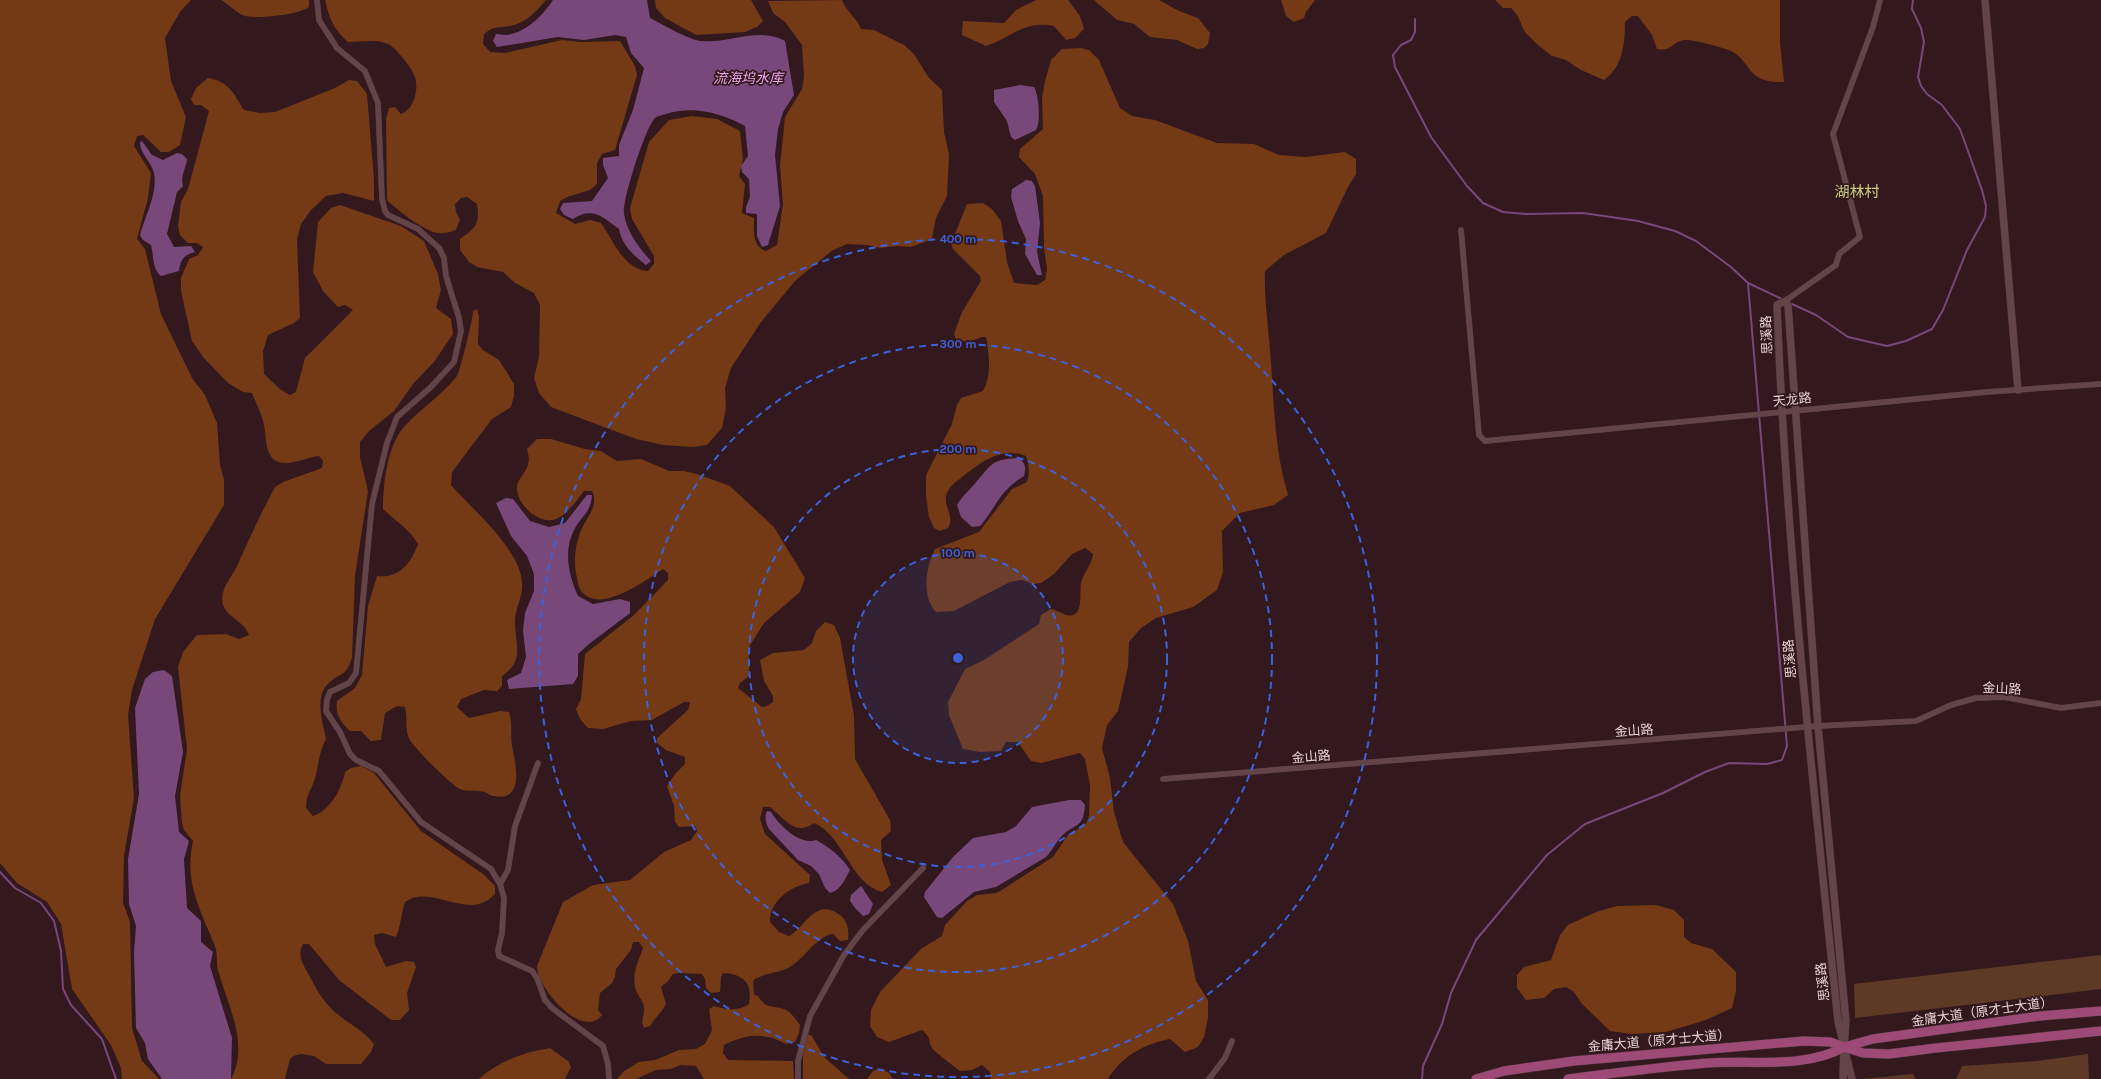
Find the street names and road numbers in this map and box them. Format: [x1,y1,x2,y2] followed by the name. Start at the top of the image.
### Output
[1758,315,1775,355] street label: 思溪路
[1772,390,1812,409] street label: 天龙路
[1780,639,1799,679] street label: 思溪路
[1982,680,2022,697] street label: 金山路
[1614,722,1654,739] street label: 金山路
[1291,747,1331,766] street label: 金山路
[1813,962,1832,1002] street label: 思溪路
[1910,994,2054,1029] street label: 金庸大道（原才士大道）
[1587,1027,1731,1054] street label: 金庸大道（原才士大道）

